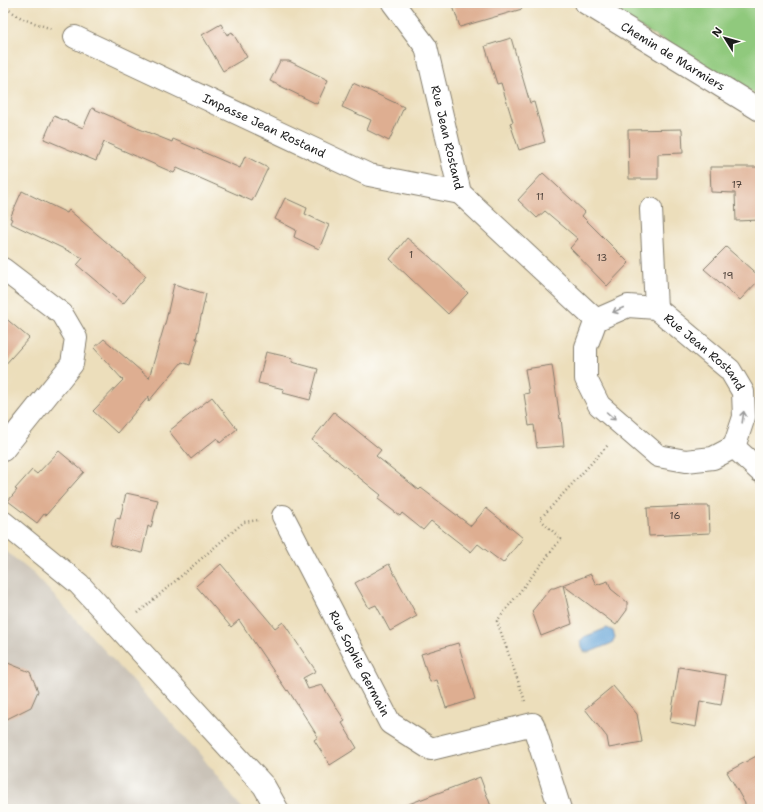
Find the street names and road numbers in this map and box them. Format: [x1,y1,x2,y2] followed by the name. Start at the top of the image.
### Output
[618,18,728,95] street label: Chemin de Marmiers
[427,84,467,192] street label: Rue Jean Rostand
[200,90,329,162] street label: Impasse Jean Rostand
[661,310,749,394] street label: Rue Jean Rostand
[325,608,393,719] street label: Rue Sophie Germain

